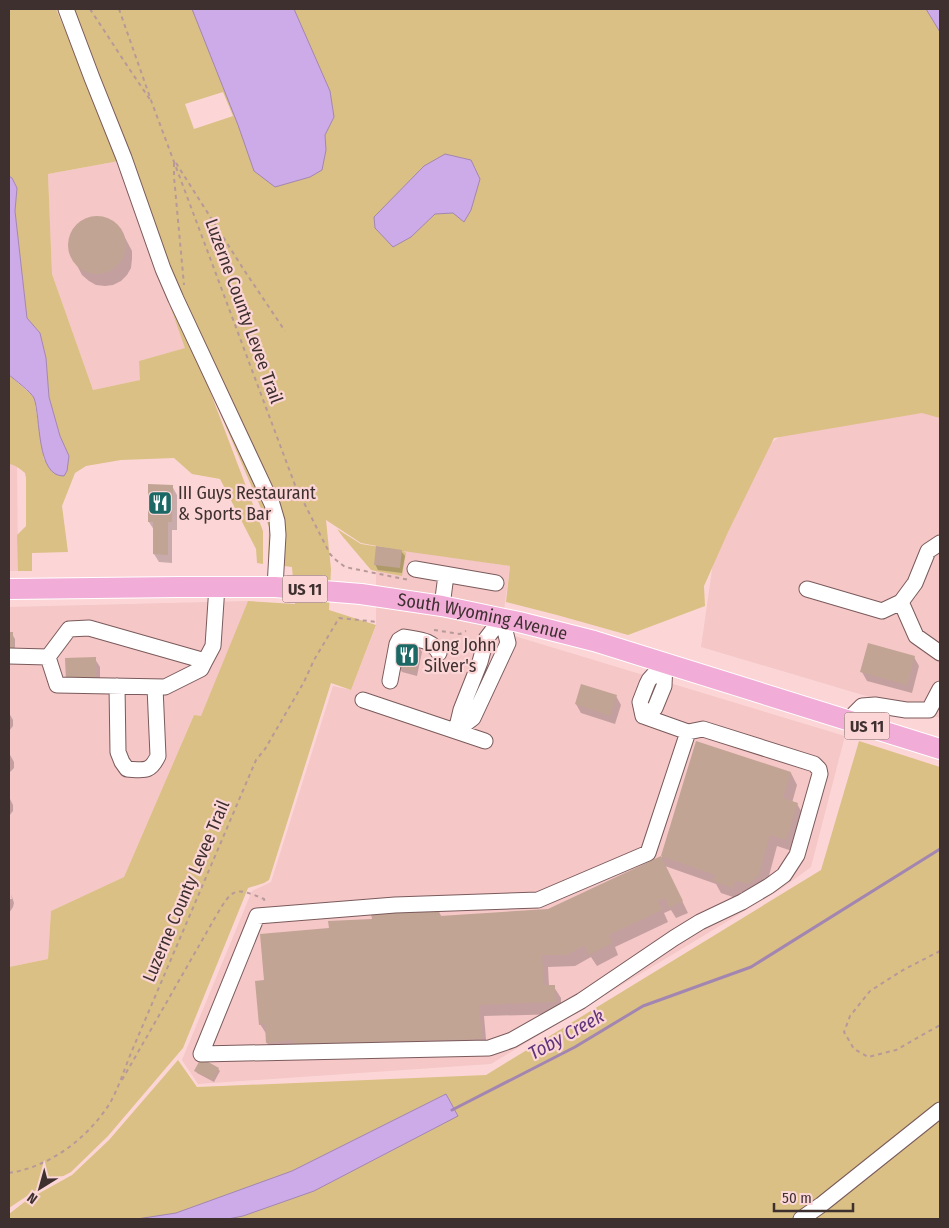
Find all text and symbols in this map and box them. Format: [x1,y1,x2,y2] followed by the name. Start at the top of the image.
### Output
[200,216,288,407] street label: Luzerne County Levee Trail
[178,482,316,525] place label: III Guys Restaurant & Sports Bar
[147,490,173,516] restaurant icon: III Guys Restaurant & Sports Bar
[282,576,328,602] road number: US 11
[396,589,570,645] street label: South Wyoming Avenue
[424,634,497,677] place label: Long John Silver's
[394,642,420,668] restaurant icon: Long John Silver's
[844,712,890,739] road number: US 11
[138,797,234,985] street label: Luzerne County Levee Trail
[524,1004,608,1065] water label: Toby Creek
[15,1163,65,1213] north arrow
[774,1180,853,1212] scale bar
[24,1189,41,1207] text: N
[782,1189,812,1207] text: 50 m

